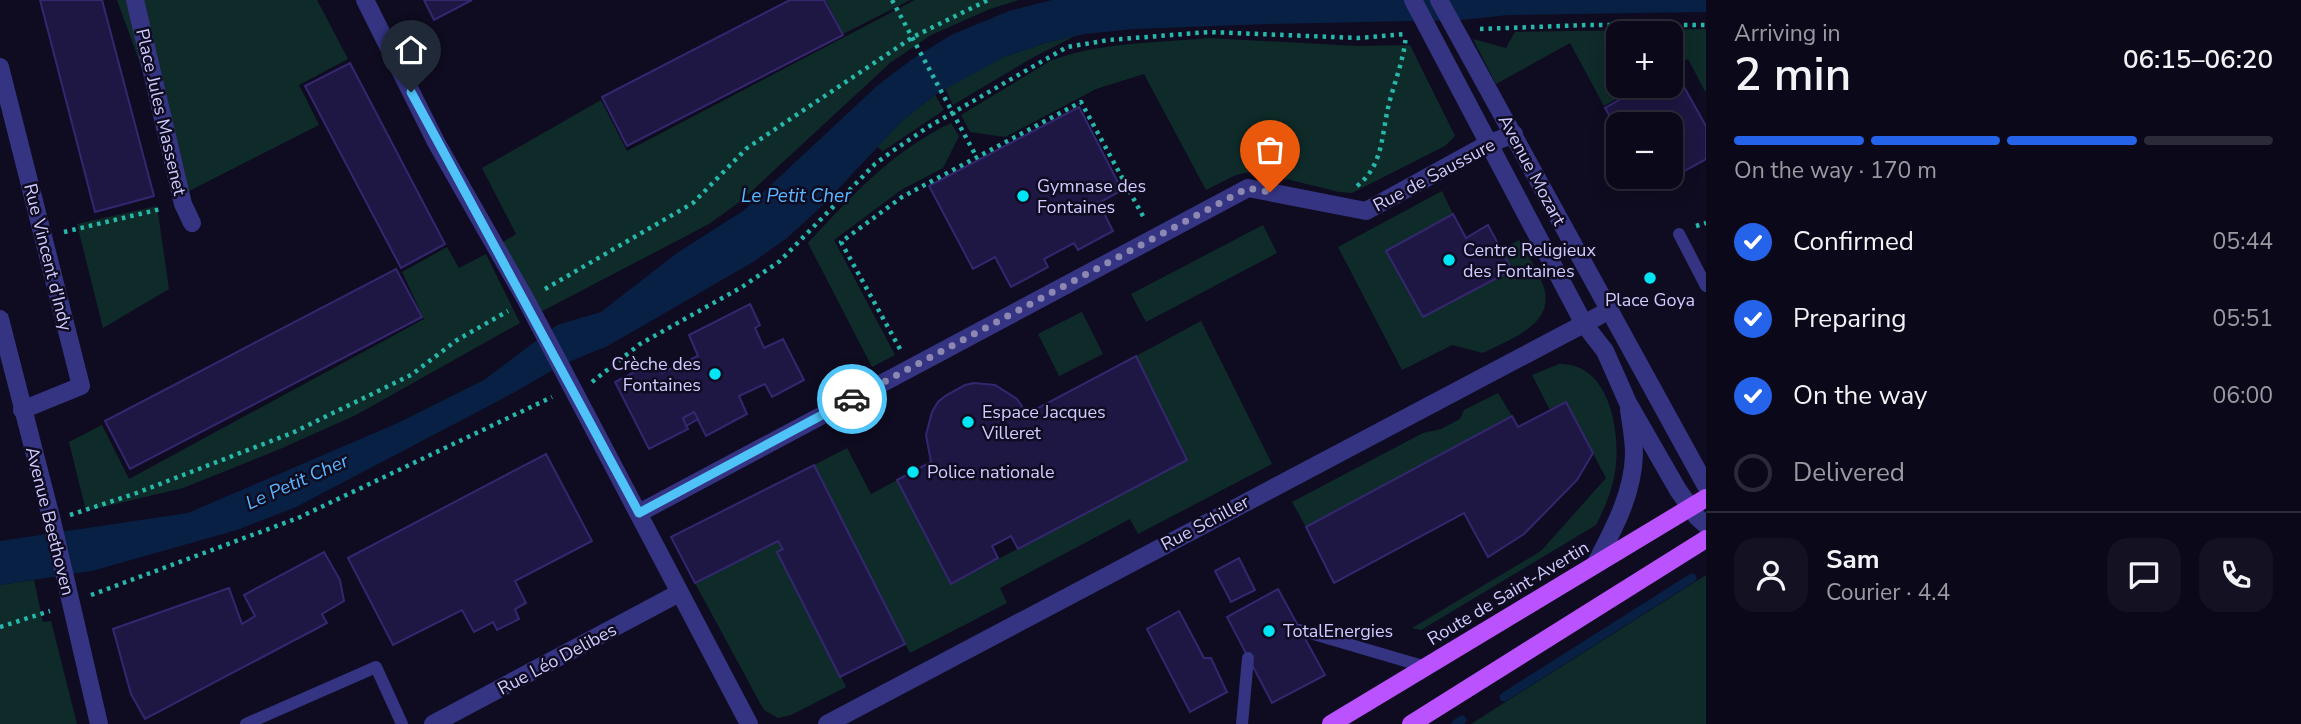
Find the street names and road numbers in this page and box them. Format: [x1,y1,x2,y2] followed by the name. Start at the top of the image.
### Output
[130,26,192,198] street label: Place Jules Massenet
[1493,110,1572,230] street label: Avenue Mozart
[1369,133,1499,217] street label: Rue de Saussure
[18,181,78,334] street label: Rue Vincent d'Indy
[20,444,80,598] street label: Avenue Beethoven
[1157,489,1254,556] street label: Rue Schiller
[1423,535,1593,651] street label: Route de Saint-Avertin
[493,618,621,700] street label: Rue Léo Delibes

